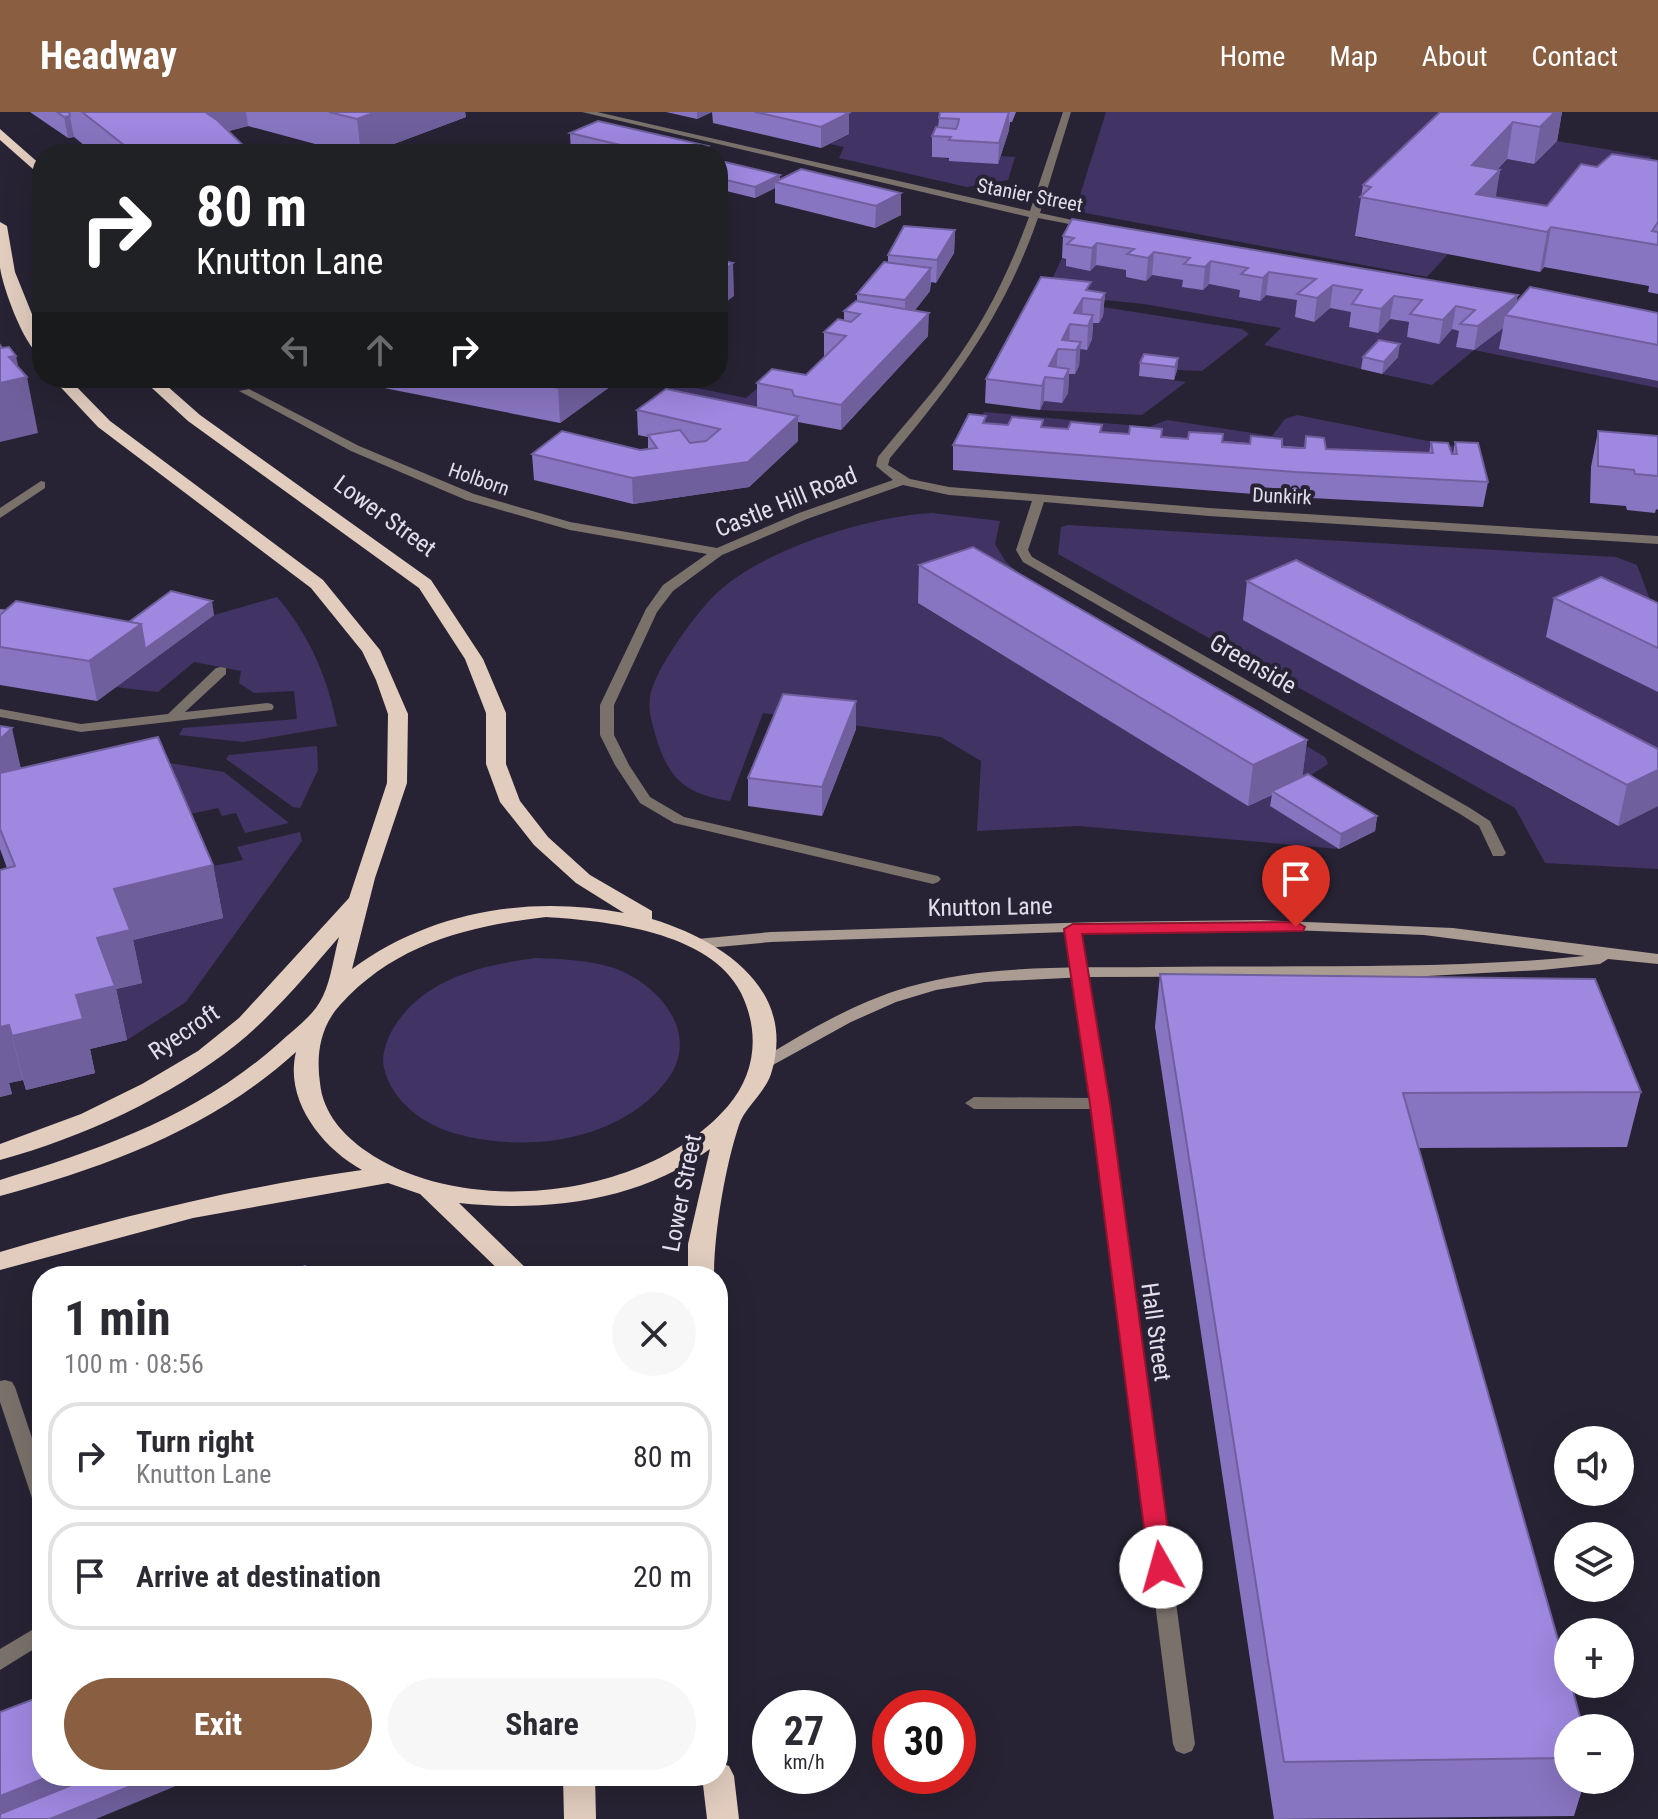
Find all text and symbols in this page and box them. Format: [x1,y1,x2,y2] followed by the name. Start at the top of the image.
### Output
[40,34,177,78] text: Headway
[1220,40,1285,73] text: Home
[1329,40,1378,73] text: Map
[1422,40,1488,73] text: About
[1532,40,1618,73] text: Contact
[975,173,1085,217] street label: Stanier Street
[196,174,307,240] text: 80 m
[64,176,168,280] icon: right
[196,241,383,283] text: Knutton Lane
[274,328,318,372] icon: left
[358,328,402,372] icon: ahead
[442,328,486,372] icon: right
[445,457,513,501] street label: Holborn
[711,461,861,543] street label: Castle Hill Road
[328,470,442,562] street label: Lower Street
[1252,482,1312,510] street label: Dunkirk
[1205,628,1301,700] street label: Greenside
[1262,845,1330,927] pin
[1274,857,1318,901] icon: arrive
[927,892,1053,922] street label: Knutton Lane
[144,998,224,1066] street label: Ryecroft
[657,1132,707,1254] street label: Lower Street
[1135,1281,1177,1383] street label: Hall Street
[64,1290,171,1347] text: 1 min
[612,1292,696,1376] button: close
[64,1349,204,1379] text: 100 m · 08:56
[136,1424,254,1459] text: Turn right
[1554,1426,1634,1794] map controls
[1554,1426,1634,1506] button: sound
[68,1434,112,1478] icon: right
[633,1439,692,1474] text: 80 m
[136,1459,271,1489] text: Knutton Lane
[1554,1522,1634,1602] button: layers
[1119,1525,1203,1609] position arrow
[68,1554,112,1598] icon: arrive
[136,1559,381,1594] text: Arrive at destination
[633,1559,692,1594] text: 20 m
[1554,1618,1634,1698] button: +
[64,1678,372,1770] button: Exit
[388,1678,696,1770] button: Share
[872,1690,976,1794] speed limit sign: 30
[784,1708,824,1755] text: 27
[1554,1714,1634,1794] button: −
[783,1750,825,1774] text: km/h

